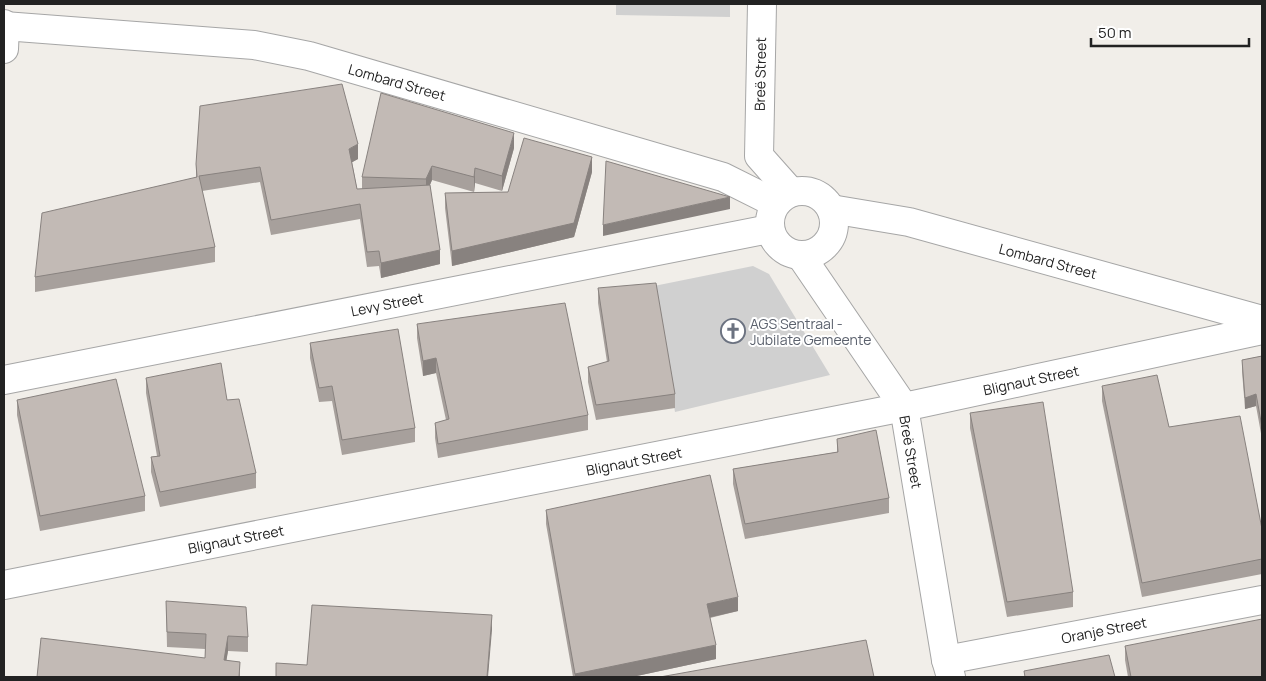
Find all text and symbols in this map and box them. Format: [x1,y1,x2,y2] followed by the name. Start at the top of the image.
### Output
[1091,15,1248,47] scale bar
[1098,22,1132,43] text: 50 m
[750,37,770,111] street label: Breë Street
[346,59,448,105] street label: Lombard Street
[997,239,1099,283] street label: Lombard Street
[349,288,425,320] street label: Levy Street
[750,314,871,349] place label: AGS Sentraal - Jubilate Gemeente
[720,318,746,344] church icon: AGS Sentraal - Jubilate Gemeente
[981,361,1081,399] street label: Blignaut Street
[895,414,927,490] street label: Breë Street
[584,442,684,480] street label: Blignaut Street
[186,520,286,558] street label: Blignaut Street
[1060,612,1149,648] street label: Oranje Street

